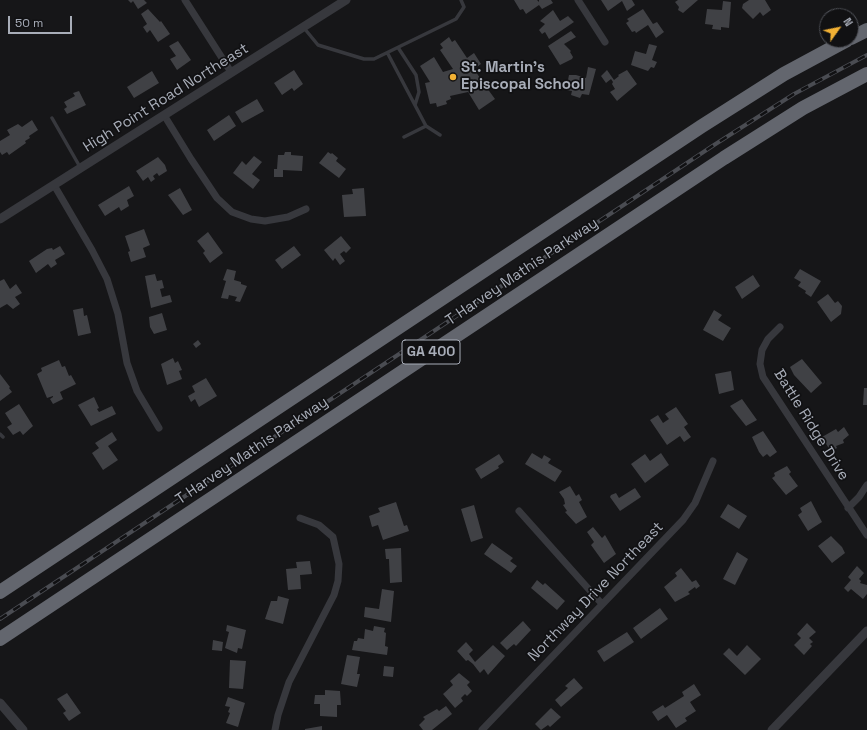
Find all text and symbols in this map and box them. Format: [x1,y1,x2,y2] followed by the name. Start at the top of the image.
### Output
[10,8,74,34] scale bar
[819,8,859,48] north arrow
[15,15,43,31] text: 50 m
[840,15,856,29] text: N
[80,40,252,156] street label: High Point Road Northeast
[461,59,584,94] place label: St. Martin's Episcopal School
[448,72,458,82] marker: St. Martin's Episcopal School
[442,214,602,330] street label: T Harvey Mathis Parkway
[402,340,460,364] road number: GA 400
[770,366,852,484] street label: Battle Ridge Drive
[172,393,332,509] street label: T Harvey Mathis Parkway
[525,518,667,666] street label: Northway Drive Northeast

